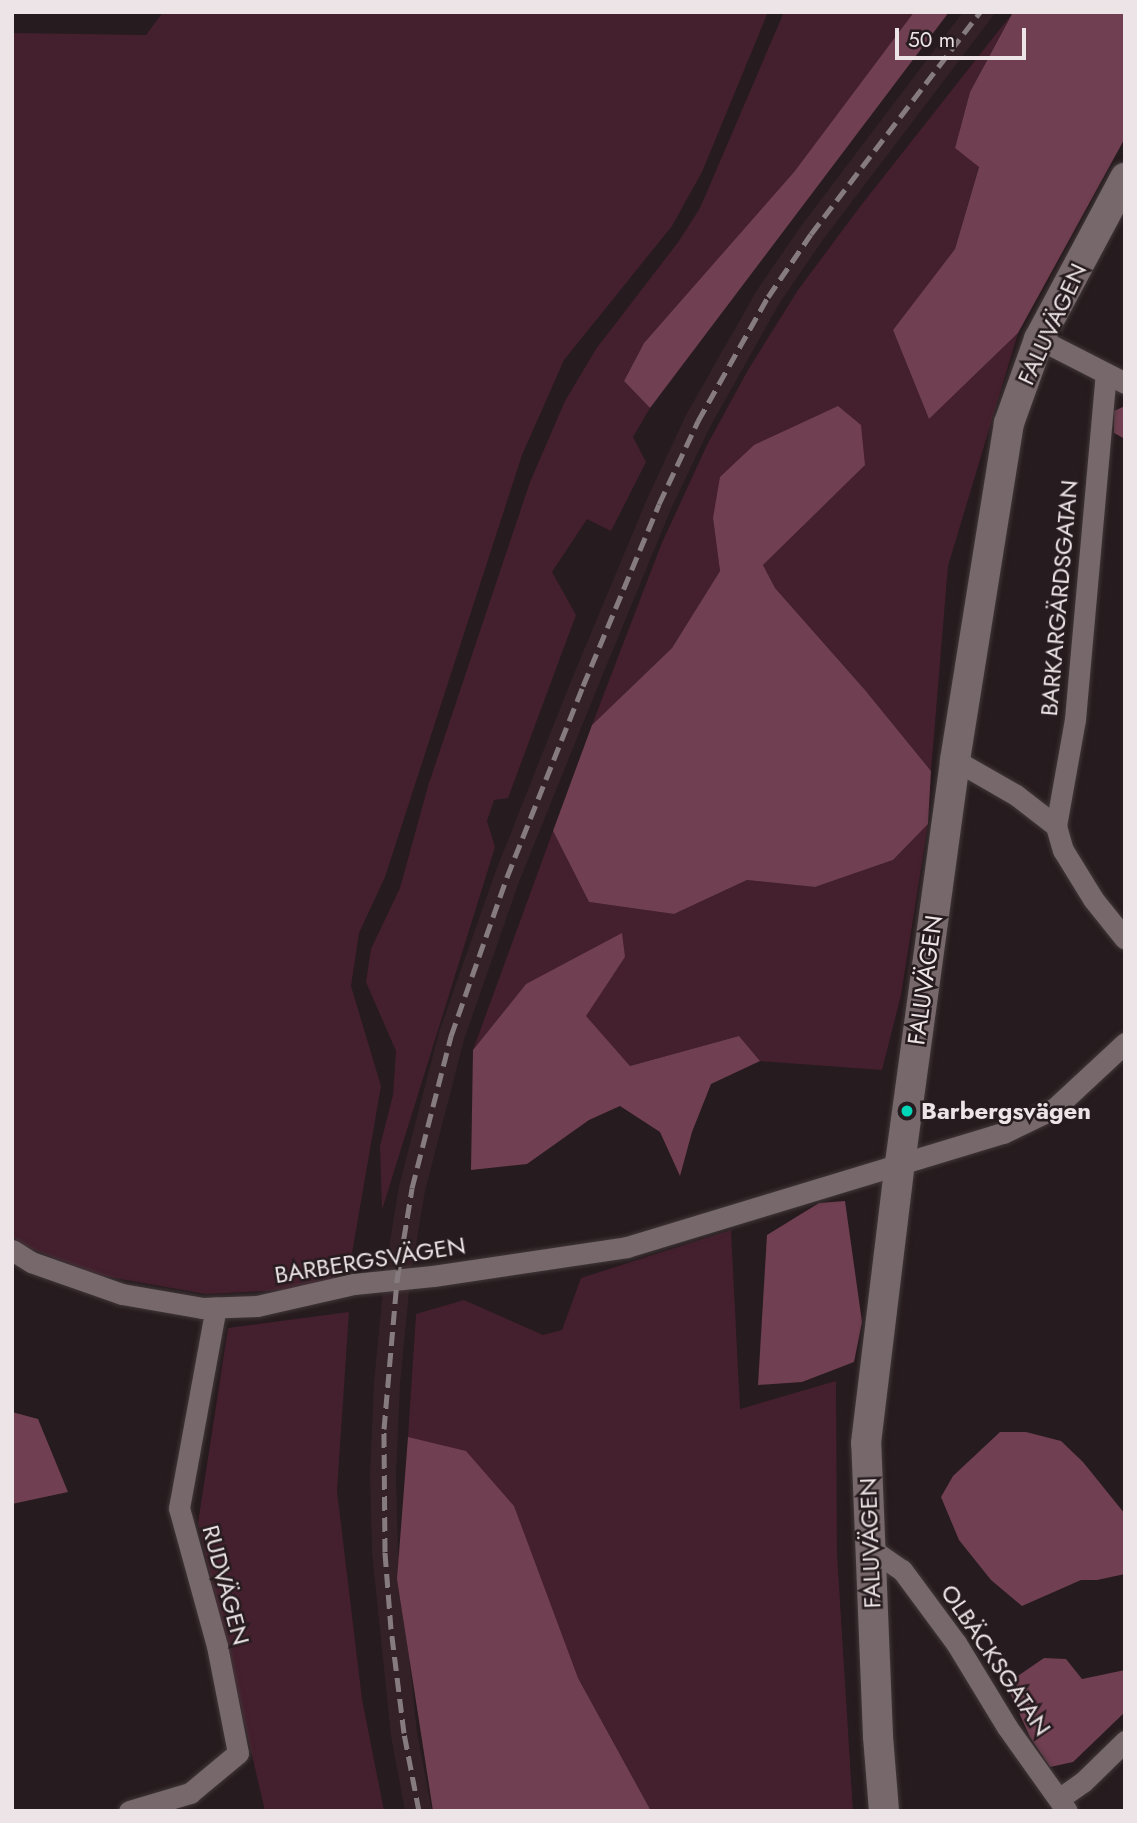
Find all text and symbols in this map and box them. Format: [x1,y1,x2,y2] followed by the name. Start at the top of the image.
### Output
[899,14,1030,58] scale bar
[908,25,955,55] text: 50 m
[1011,259,1093,389] street label: FALUVÄGEN
[1034,479,1084,717] street label: BARKARGÄRDSGATAN
[902,913,948,1047] street label: FALUVÄGEN
[921,1097,1091,1125] place label: Barbergsvägen
[899,1103,915,1119] marker: Barbergsvägen
[272,1231,468,1289] street label: BARBERGSVÄGEN
[853,1477,887,1609] street label: FALUVÄGEN
[196,1522,256,1648] street label: RUDVÄGEN
[935,1579,1057,1741] street label: OLBÄCKSGATAN

